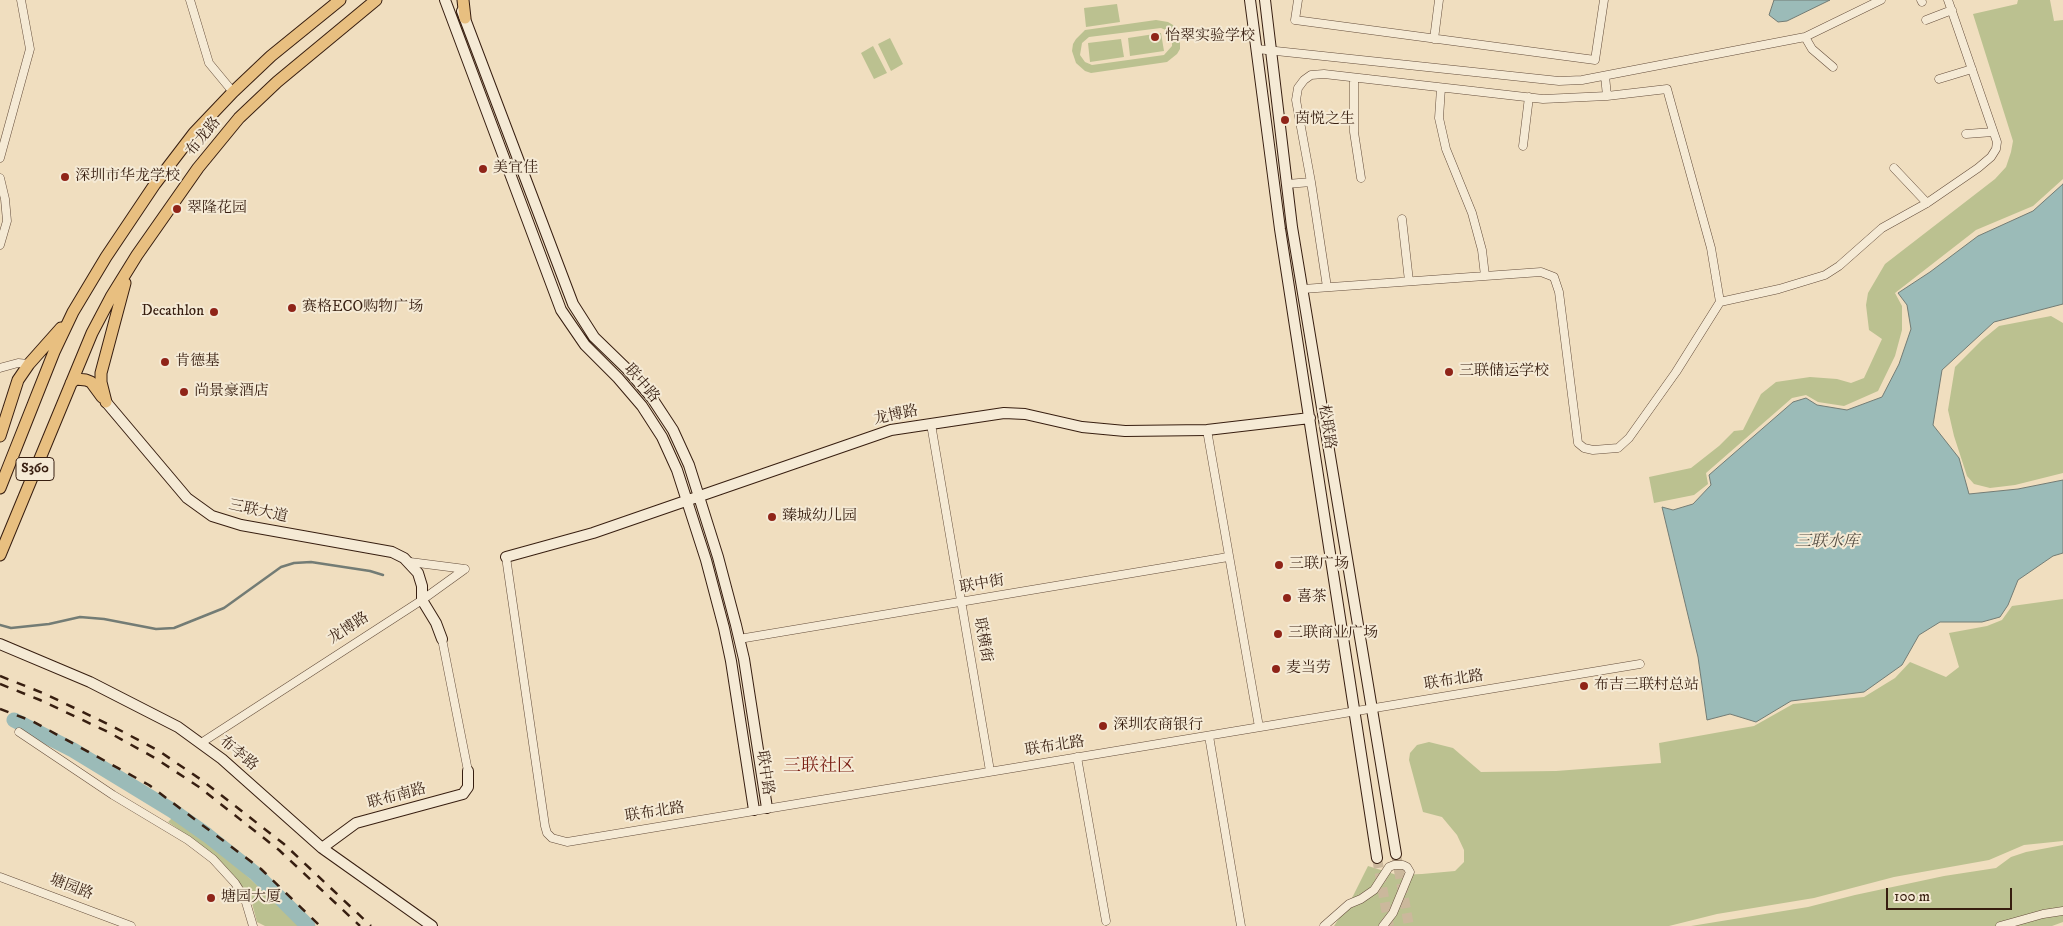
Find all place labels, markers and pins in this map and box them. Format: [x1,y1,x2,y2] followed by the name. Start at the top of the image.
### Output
[1165,28,1255,46] place label: 怡翠实验学校
[1149,31,1161,43] marker: 怡翠实验学校
[1295,111,1355,129] place label: 茵悦之生
[1279,114,1291,126] marker: 茵悦之生
[493,160,538,178] place label: 美宜佳
[477,163,489,175] marker: 美宜佳
[75,168,180,186] place label: 深圳市华龙学校
[59,171,71,183] marker: 深圳市华龙学校
[187,200,247,218] place label: 翠隆花园
[171,203,183,215] marker: 翠隆花园
[302,299,423,317] place label: 赛格ECO购物广场
[286,302,298,314] marker: 赛格ECO购物广场
[142,303,204,321] place label: Decathlon
[208,306,220,318] marker: Decathlon
[175,353,220,371] place label: 肯德基
[159,356,171,368] marker: 肯德基
[1459,363,1549,381] place label: 三联储运学校
[1443,366,1455,378] marker: 三联储运学校
[194,383,269,401] place label: 尚景豪酒店
[178,386,190,398] marker: 尚景豪酒店
[782,508,857,526] place label: 臻城幼儿园
[766,511,778,523] marker: 臻城幼儿园
[1289,556,1349,574] place label: 三联广场
[1273,559,1285,571] marker: 三联广场
[1297,589,1327,607] place label: 喜茶
[1281,592,1293,604] marker: 喜茶
[1288,625,1378,643] place label: 三联商业广场
[1272,628,1284,640] marker: 三联商业广场
[1286,660,1331,678] place label: 麦当劳
[1270,663,1282,675] marker: 麦当劳
[1594,677,1699,695] place label: 布吉三联村总站
[1578,680,1590,692] marker: 布吉三联村总站
[1113,717,1203,735] place label: 深圳农商银行
[1097,720,1109,732] marker: 深圳农商银行
[221,889,281,907] place label: 塘园大厦
[205,892,217,904] marker: 塘园大厦

